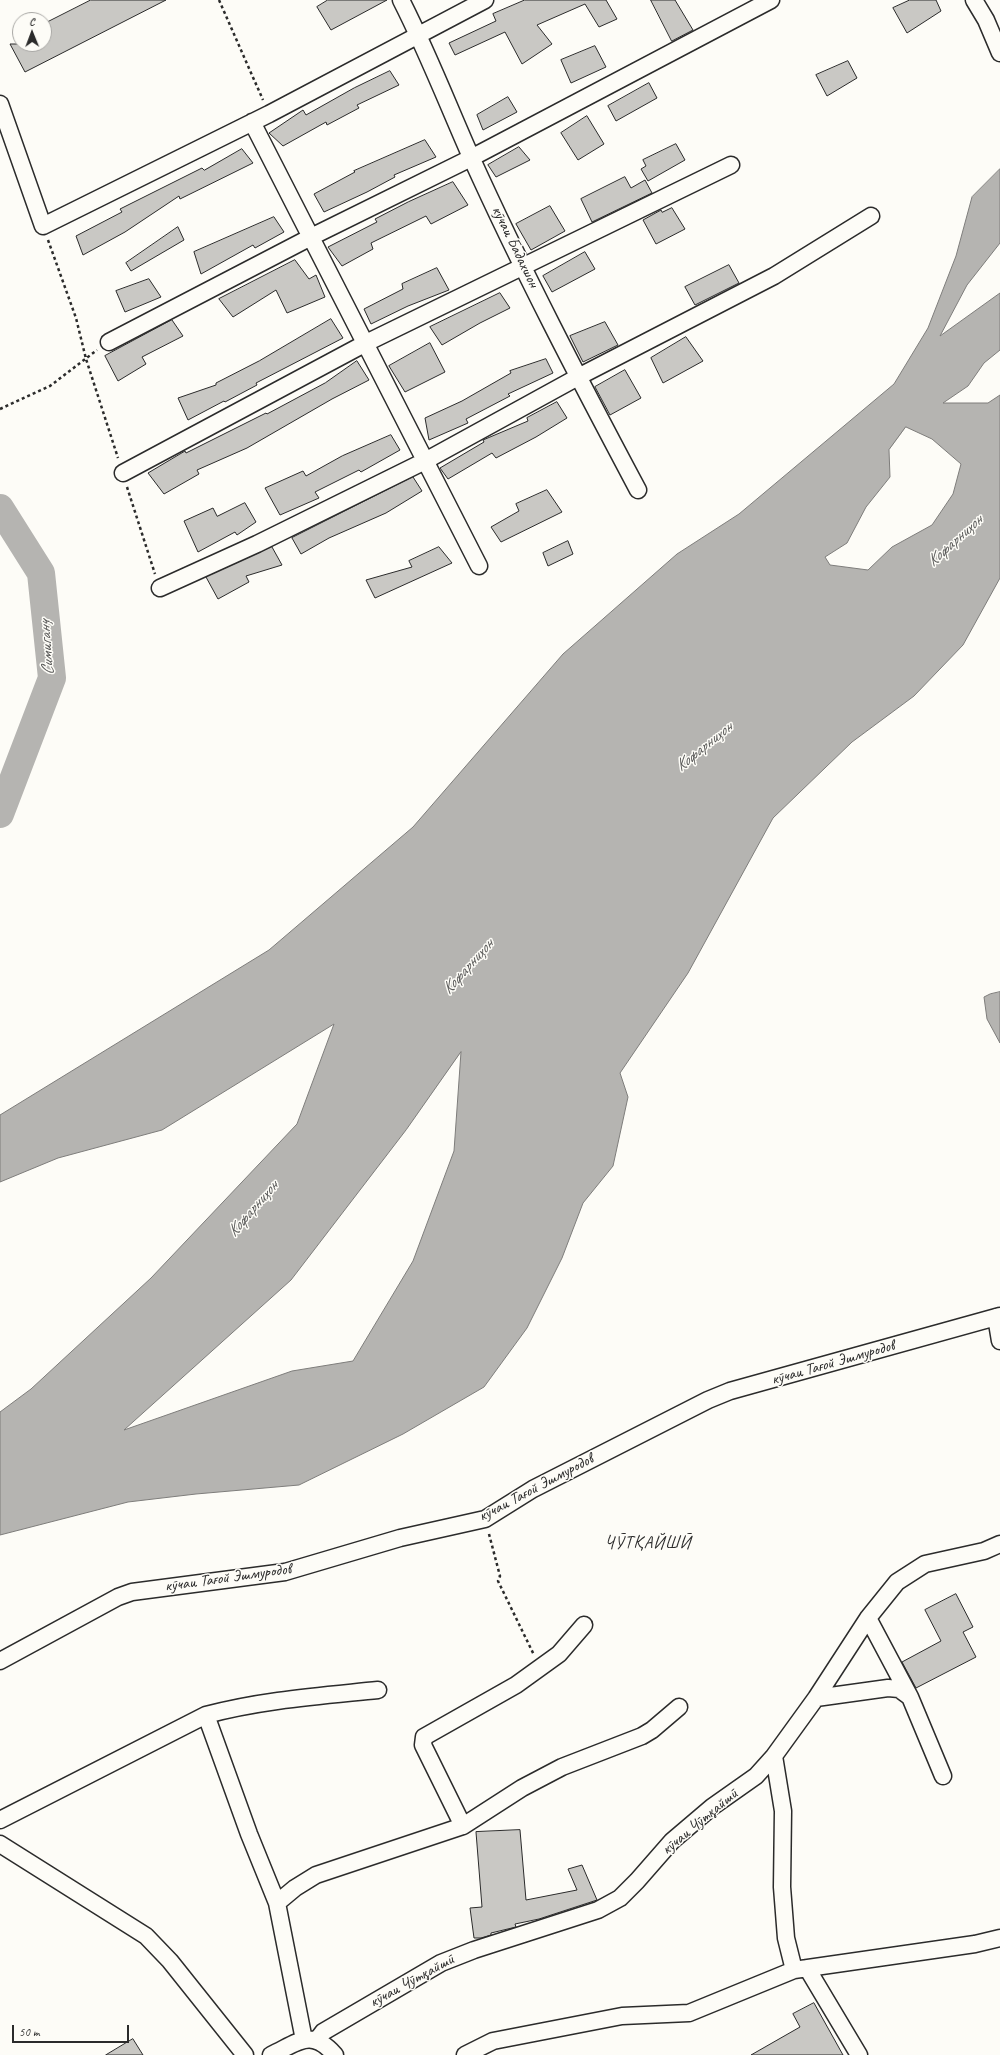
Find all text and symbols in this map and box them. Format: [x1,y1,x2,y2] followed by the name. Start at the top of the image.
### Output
[12,12,52,52] north arrow
[29,14,35,28] text: С
[487,203,543,291] street label: кӯчаи Бадахшон
[923,511,987,571] water label: Кофарниҳон
[35,620,59,676] water label: Симиганҷ
[671,718,737,776] water label: Кофарниҳон
[438,935,498,999] water label: Кофарниҳон
[223,1177,283,1241] water label: Кофарниҳон
[769,1336,897,1390] street label: кӯчаи Тағой Эшмуродов
[475,1450,597,1526] street label: кӯчаи Тағой Эшмуродов
[605,1534,691,1554] district label: ЧӮТҚАЙШӢ
[164,1560,292,1596] street label: кӯчаи Тағой Эшмуродов
[658,1784,742,1860] street label: кӯчаи Чӯтқайшӣ
[366,1950,458,2012] street label: кӯчаи Чӯтқайшӣ
[14,2017,131,2043] scale bar
[19,2024,39,2040] text: 50 m

